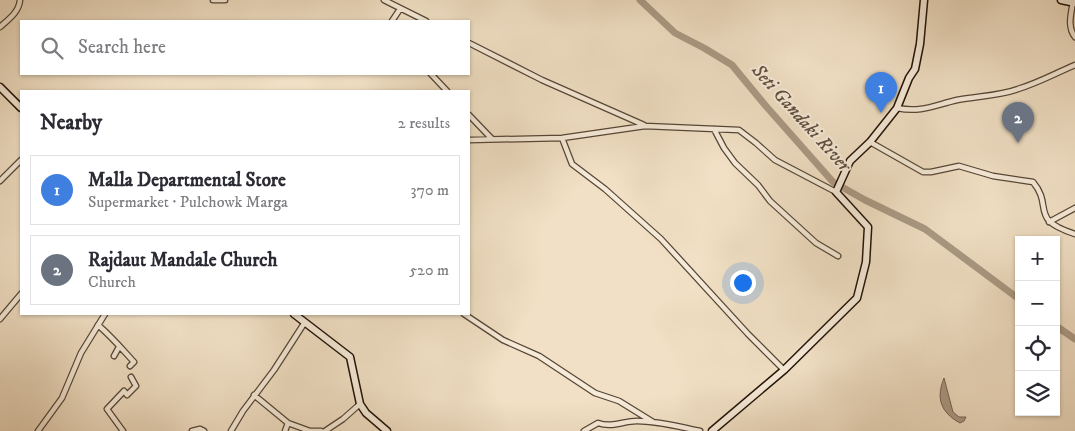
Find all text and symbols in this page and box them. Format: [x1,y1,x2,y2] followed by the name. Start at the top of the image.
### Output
[20,20,470,75] search box
[38,34,66,62] icon: search
[78,36,166,59] text: Search here
[746,59,857,178] water label: Seti Gandaki River
[865,72,897,113] pin: 1
[1002,102,1034,143] pin: 2
[40,110,102,136] text: Nearby
[398,113,450,133] text: 2 results
[88,169,286,192] text: Malla Departmental Store
[54,180,60,200] text: 1
[411,180,449,200] text: 370 m
[88,192,288,212] text: Supermarket · Pulchowk Marga
[1015,236,1060,416] map controls
[1015,236,1060,281] button: +
[88,249,277,272] text: Rajdaut Mandale Church
[53,260,61,280] text: 2
[409,260,449,280] text: 520 m
[730,270,756,296] your location
[88,272,136,292] text: Church
[1015,281,1060,326] button: −
[1015,326,1060,371] button: locate
[1015,371,1060,416] button: layers

